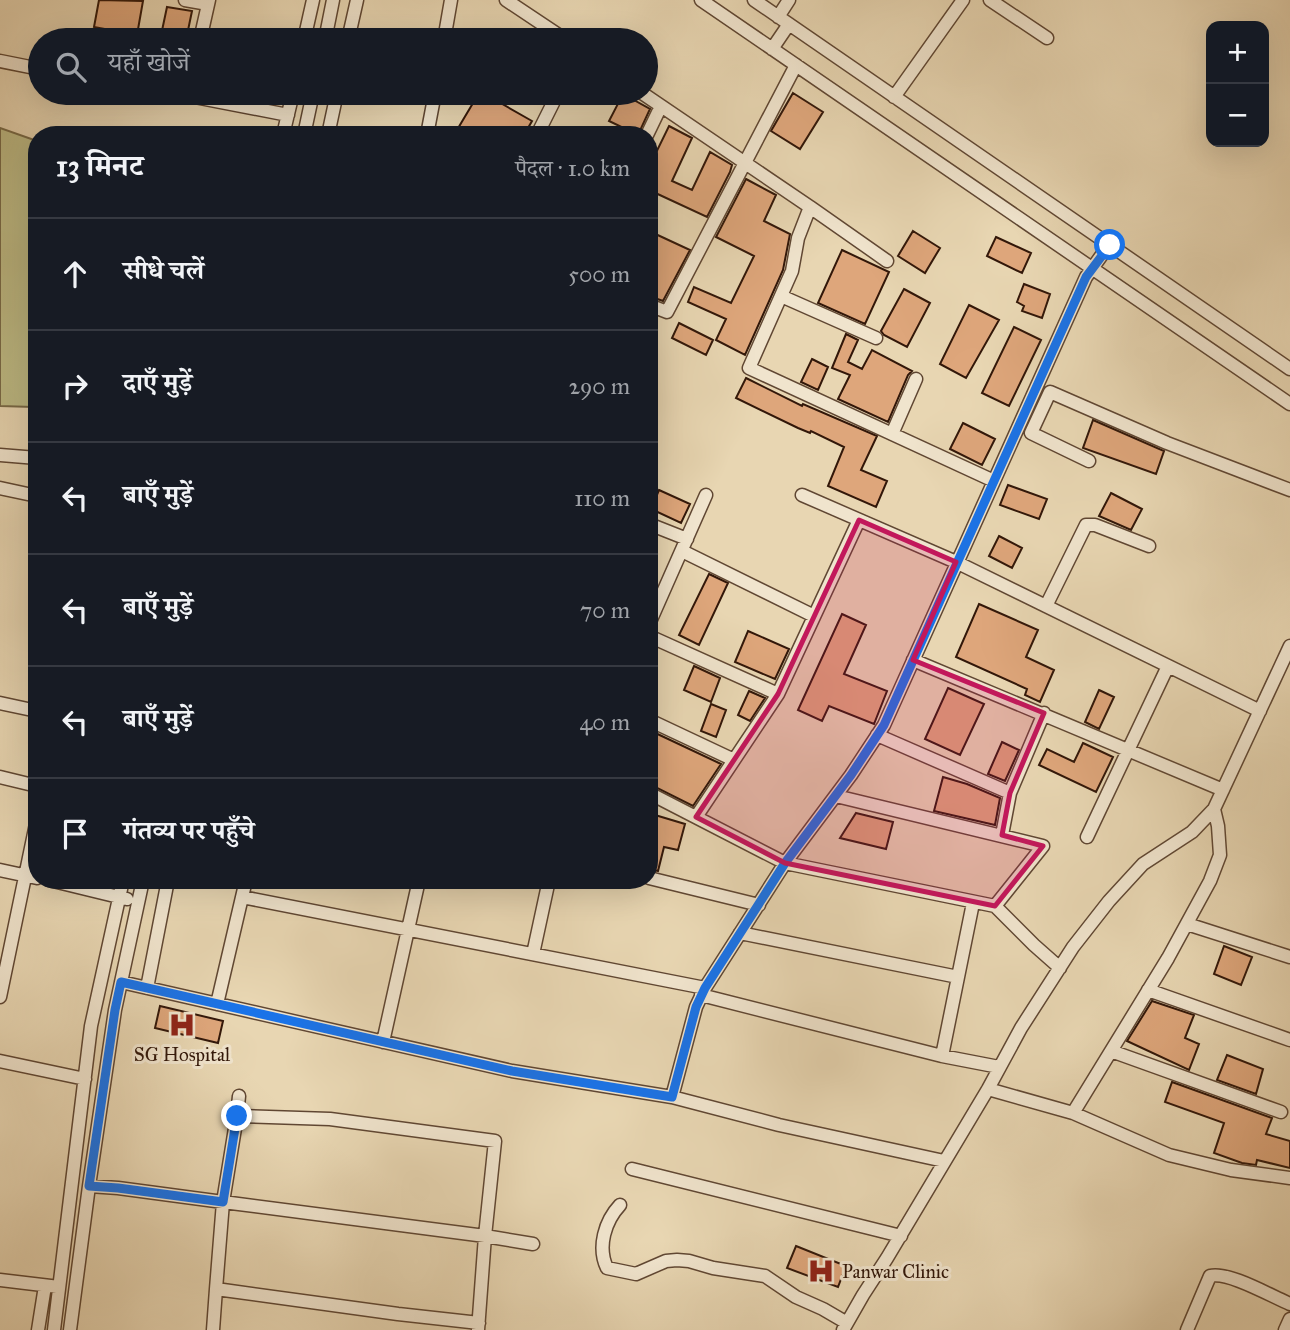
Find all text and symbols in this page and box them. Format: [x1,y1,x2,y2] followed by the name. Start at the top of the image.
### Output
[1206,21,1269,147] map controls
[1206,21,1269,84] button: +
[28,28,658,105] search box
[108,46,190,78] text: यहाँ खोजें
[52,48,90,86] icon: search
[1206,84,1269,147] button: −
[56,148,143,184] text: 13 मिनट
[515,154,630,182] text: पैदल · 1.0 km
[1094,229,1125,260] route start
[123,254,204,286] text: सीधे चलें
[56,255,94,293] icon: ahead
[568,260,630,288] text: 500 m
[123,366,192,398] text: दाएँ मुड़ें
[56,367,94,405] icon: right
[569,372,630,400] text: 290 m
[123,478,193,510] text: बाएँ मुड़ें
[56,479,94,517] icon: left
[574,484,630,512] text: 110 m
[123,590,193,622] text: बाएँ मुड़ें
[56,591,94,629] icon: left
[580,596,630,624] text: 70 m
[123,702,193,734] text: बाएँ मुड़ें
[56,703,94,741] icon: left
[580,708,630,736] text: 40 m
[123,814,254,846] text: गंतव्य पर पहुँचे
[56,815,94,853] icon: arrive
[167,1010,197,1040] hospital icon: SG Hospital
[134,1043,231,1066] place label: SG Hospital
[221,1100,252,1131] route end
[806,1256,836,1286] hospital icon: Panwar Clinic
[842,1260,949,1283] place label: Panwar Clinic

